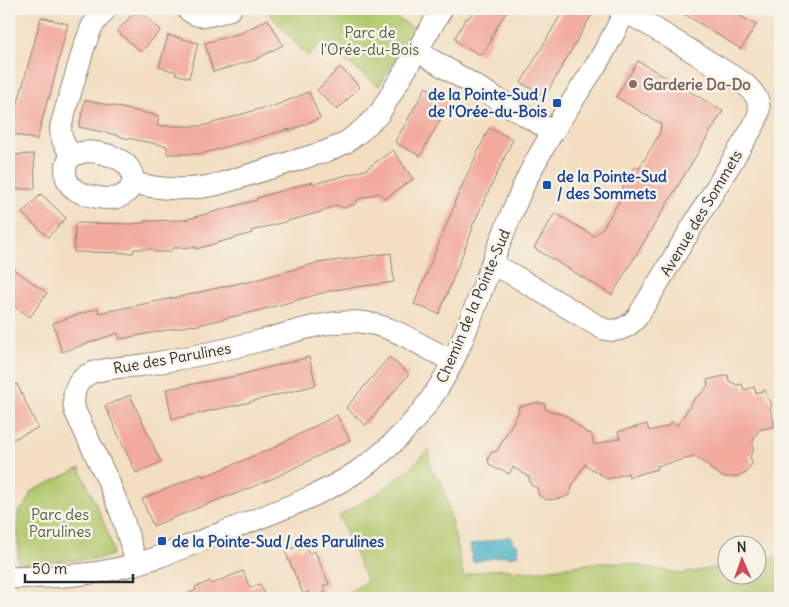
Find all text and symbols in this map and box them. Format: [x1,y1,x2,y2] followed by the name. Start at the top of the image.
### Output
[321,23,419,59] park label: Parc de l'Orée-du-Bois
[643,75,751,94] place label: Garderie Da-Do
[627,78,639,90] marker: Garderie Da-Do
[428,85,547,121] place label: de la Pointe-Sud / de l'Orée-du-Bois
[551,97,563,109] marker: de la Pointe-Sud / de l'Orée-du-Bois
[656,146,746,280] street label: Avenue des Sommets
[557,167,667,203] place label: de la Pointe-Sud / des Sommets
[541,179,553,191] marker: de la Pointe-Sud / des Sommets
[432,226,514,386] street label: Chemin de la Pointe-Sud
[112,338,233,378] street label: Rue des Parulines
[29,505,91,541] park label: Parc des Parulines
[172,532,384,551] place label: de la Pointe-Sud / des Parulines
[716,534,766,584] north arrow
[156,535,168,547] marker: de la Pointe-Sud / des Parulines
[736,538,747,556] text: N
[25,552,132,584] scale bar
[32,559,67,578] text: 50 m

